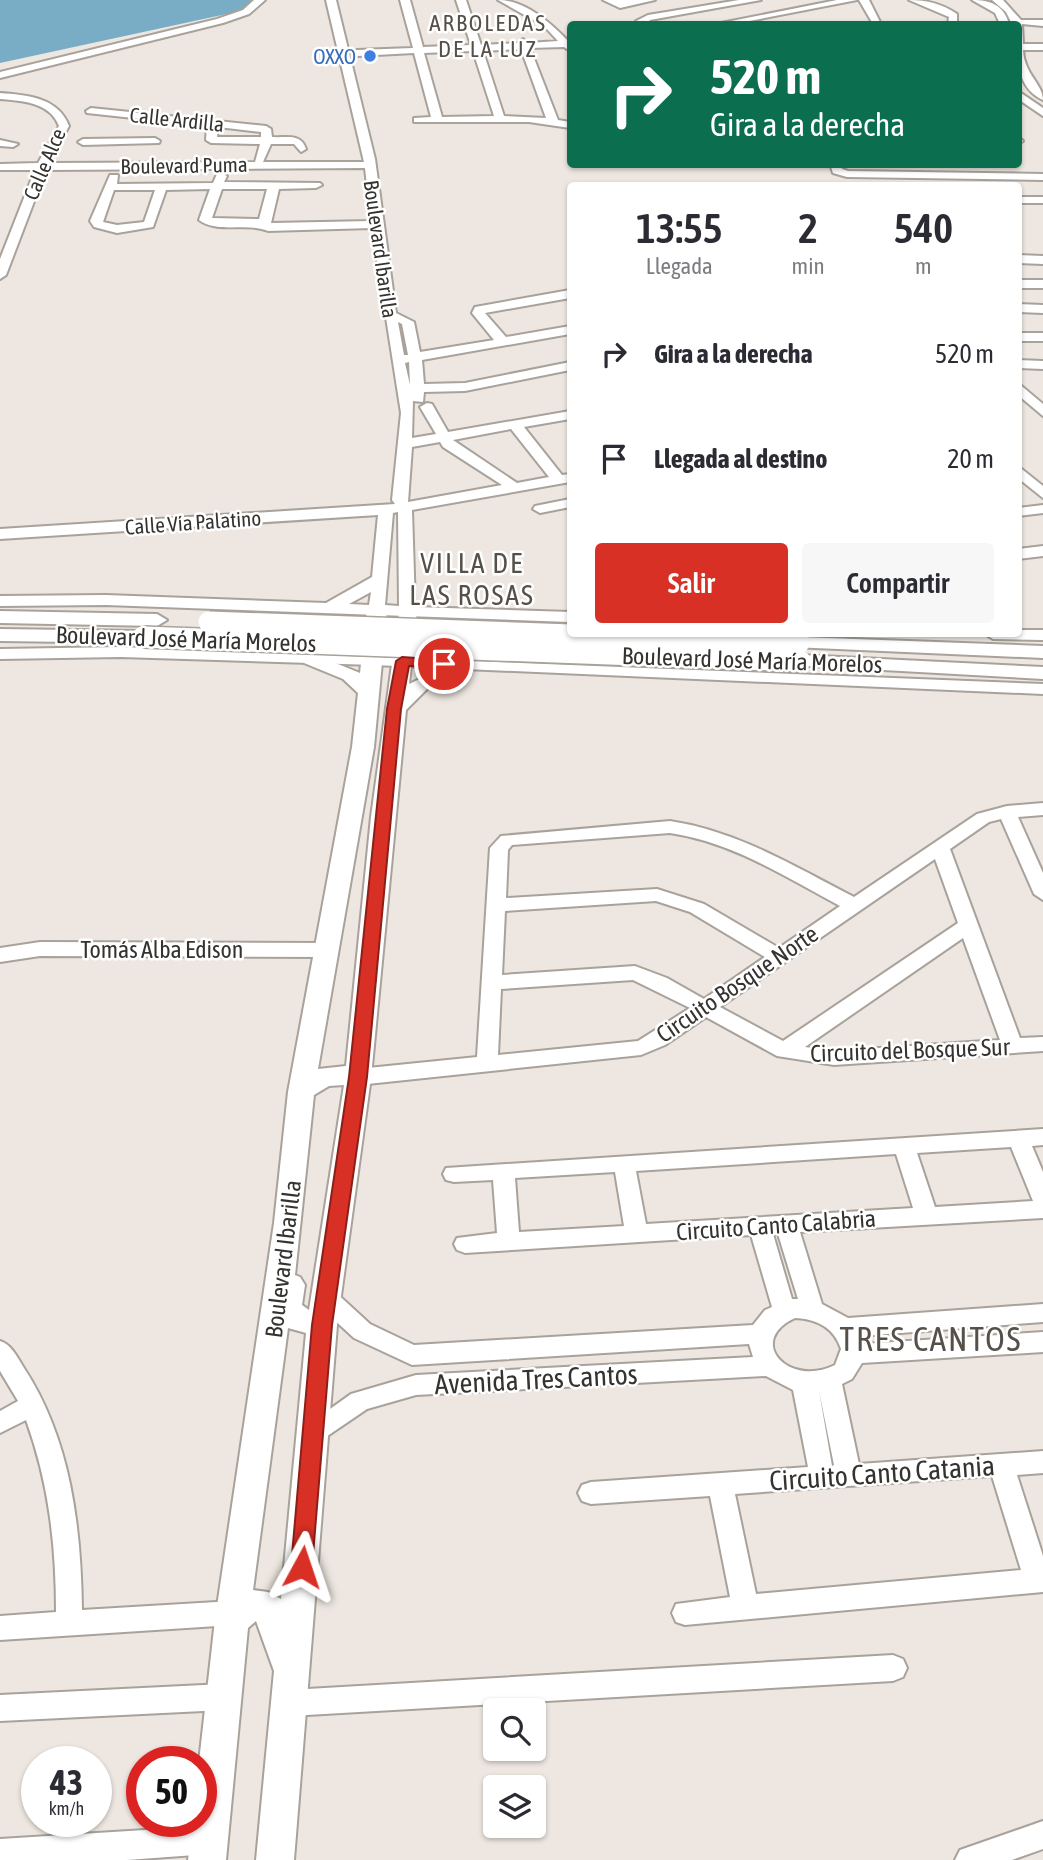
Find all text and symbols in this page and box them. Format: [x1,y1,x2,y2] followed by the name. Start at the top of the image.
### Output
[429,10,547,62] district label: ARBOLEDAS DE LA LUZ
[313,44,356,68] place label: OXXO
[362,48,378,64] marker: OXXO
[710,48,821,104] text: 520 m
[595,49,686,140] icon: right
[129,102,225,136] street label: Calle Ardilla
[710,106,905,143] text: Gira a la derecha
[18,125,70,203] street label: Calle Alce
[120,152,248,178] street label: Boulevard Puma
[359,179,403,319] street label: Boulevard Ibarilla
[636,204,723,252] text: 13:55
[798,204,818,252] text: 2
[894,204,953,252] text: 540
[646,253,713,279] text: Llegada
[792,253,825,279] text: min
[915,253,932,279] text: m
[595,335,633,373] icon: right
[654,339,813,369] text: Gira a la derecha
[935,339,994,369] text: 520 m
[595,440,633,478] icon: arrive
[654,444,827,474] text: Llegada al destino
[947,444,994,474] text: 20 m
[124,505,262,539] street label: Calle Vía Palatino
[595,543,788,623] button: Salir
[802,543,994,623] button: Compartir
[409,547,535,611] district label: VILLA DE LAS ROSAS
[55,621,317,657] street label: Boulevard José María Morelos
[414,634,474,694] pin
[621,642,883,678] street label: Boulevard José María Morelos
[425,645,463,683] icon: arrive
[651,920,823,1048] street label: Circuito Bosque Norte
[80,936,244,963] street label: Tomás Alba Edison
[810,1033,1011,1067] street label: Circuito del Bosque Sur
[260,1179,306,1339] street label: Boulevard Ibarilla
[675,1205,877,1245] street label: Circuito Canto Calabria
[840,1320,1022,1358] district label: TRES CANTOS
[434,1358,638,1400] street label: Avenida Tres Cantos
[768,1449,996,1497] street label: Circuito Canto Catania
[265,1530,339,1604] position arrow
[483,1698,546,1838] map controls
[483,1698,546,1761] button: search
[126,1746,217,1837] speed limit sign: 50
[50,1762,83,1802] text: 43
[483,1775,546,1838] button: layers
[49,1798,84,1819] text: km/h

